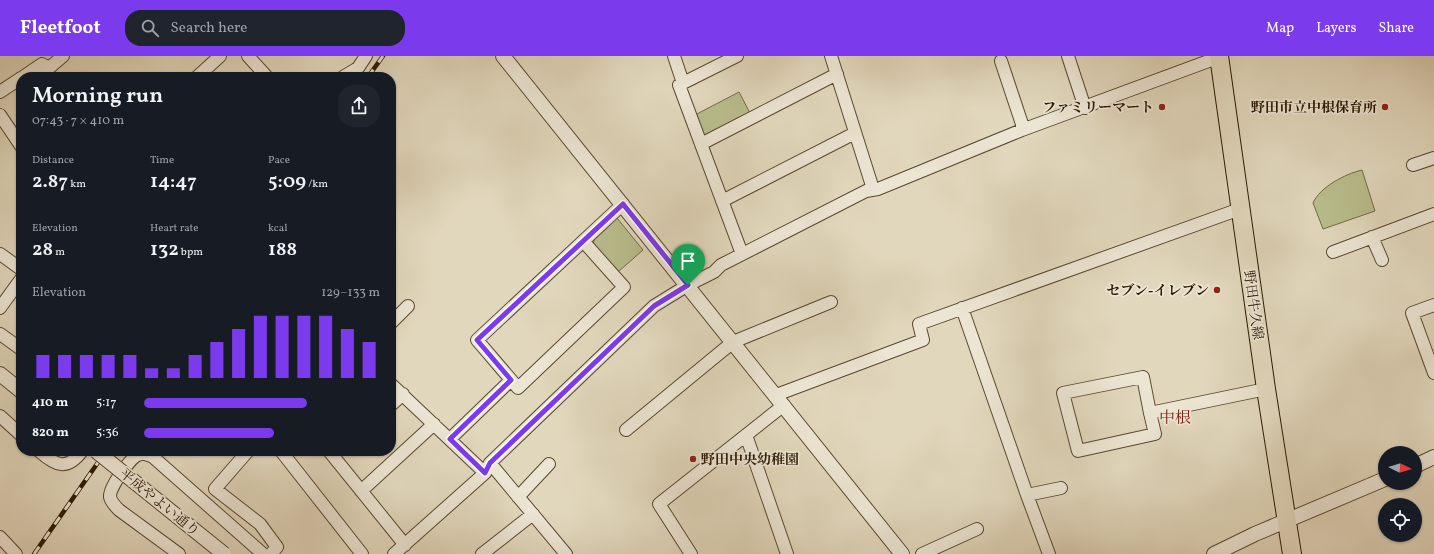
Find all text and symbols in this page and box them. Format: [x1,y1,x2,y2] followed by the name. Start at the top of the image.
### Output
[125,10,405,46] search box
[20,15,101,41] text: Fleetfoot
[139,17,161,39] icon: search
[171,18,247,39] text: Search here
[1266,19,1294,38] text: Map
[1316,19,1356,38] text: Layers
[1378,19,1414,38] text: Share
[32,81,163,112] text: Morning run
[338,85,380,127] button: share
[1042,99,1154,118] place label: ファミリーマート
[1251,99,1377,118] place label: 野田市立中根保育所
[1157,102,1167,112] marker: ファミリーマート
[1380,102,1390,112] marker: 野田市立中根保育所
[32,112,124,130] text: 07:43 · 7 × 410 m
[32,153,74,168] text: Distance
[150,153,174,168] text: Time
[268,153,290,168] text: Pace
[32,168,68,196] text: 2.87
[150,168,197,196] text: 14:47
[268,168,306,196] text: 5:09
[68,177,86,192] text: km
[306,177,328,192] text: /km
[32,221,78,236] text: Elevation
[150,221,199,236] text: Heart rate
[268,221,288,236] text: kcal
[32,236,53,264] text: 28
[150,236,179,264] text: 132
[268,236,297,264] text: 188
[671,244,705,285] pin
[53,245,65,260] text: m
[179,245,203,260] text: bpm
[677,250,699,272] icon: arrive
[1238,269,1267,341] street label: 野田牛久線
[1106,282,1209,301] place label: セブン-イレブン
[32,284,86,302] text: Elevation
[321,284,380,302] text: 129–133 m
[1212,285,1222,295] marker: セブン-イレブン
[32,394,68,412] text: 410 m
[96,394,117,412] text: 5:17
[1159,408,1191,430] district label: 中根
[32,424,69,442] text: 820 m
[96,424,119,442] text: 5:36
[1378,446,1422,490] north arrow
[1378,446,1422,542] map controls
[701,451,799,470] place label: 野田中央幼稚園
[688,454,698,464] marker: 野田中央幼稚園
[115,465,203,541] street label: 平成やよい通り
[1378,498,1422,542] button: locate

